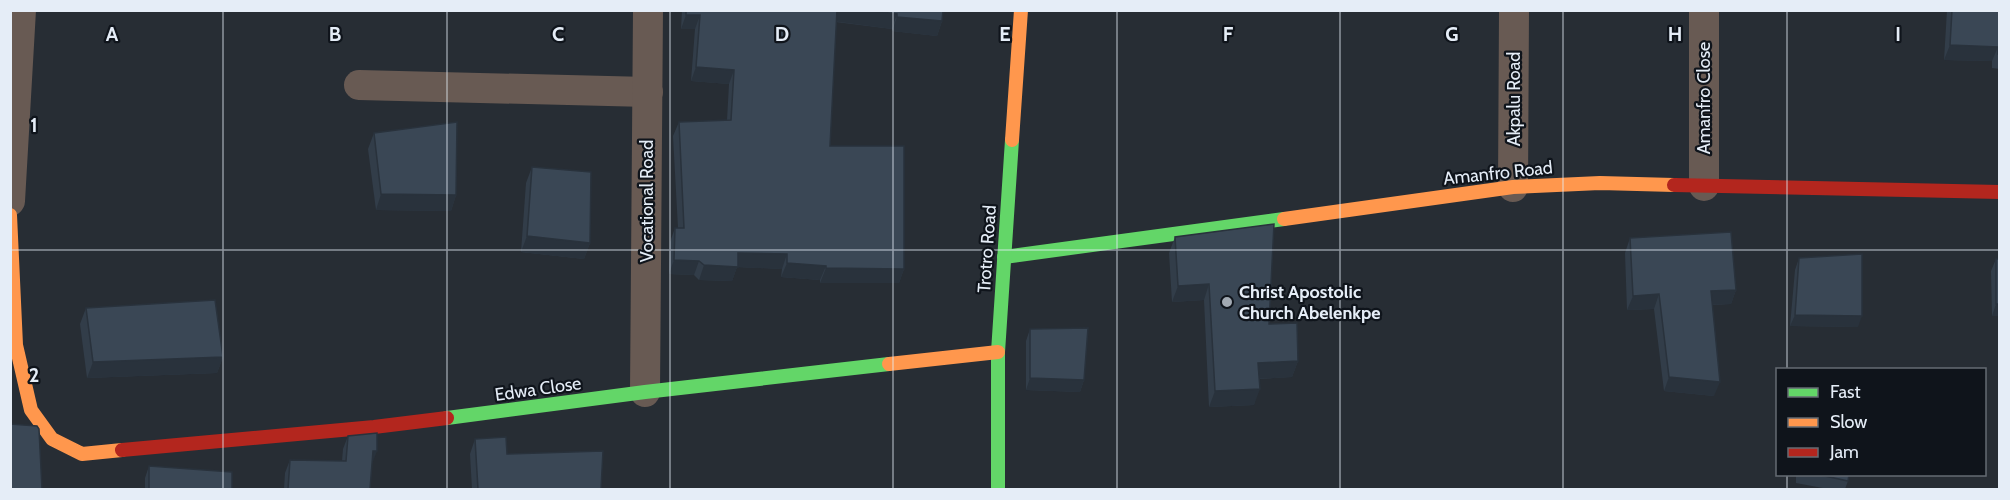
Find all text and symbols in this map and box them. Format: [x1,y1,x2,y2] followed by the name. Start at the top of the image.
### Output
[106,22,119,46] text: A
[329,22,341,46] text: B
[552,22,564,46] text: C
[775,22,789,46] text: D
[999,22,1011,46] text: E
[1223,22,1234,46] text: F
[1445,22,1459,46] text: G
[1668,22,1682,46] text: H
[1895,22,1901,46] text: I
[1693,42,1715,154] street label: Amanfro Close
[1503,52,1525,146] street label: Akpalu Road
[30,113,38,137] text: 1
[636,140,658,262] street label: Vocational Road
[1442,156,1554,190] street label: Amanfro Road
[973,204,1001,294] street label: Trotro Road
[1239,281,1381,324] place label: Christ Apostolic Church Abelenkpe
[1220,295,1234,309] marker: Christ Apostolic Church Abelenkpe
[29,363,39,387] text: 2
[1776,368,1986,476] legend
[493,372,583,406] street label: Edwa Close
[1830,381,1861,403] text: Fast
[1830,411,1867,433] text: Slow
[1829,441,1859,463] text: Jam

